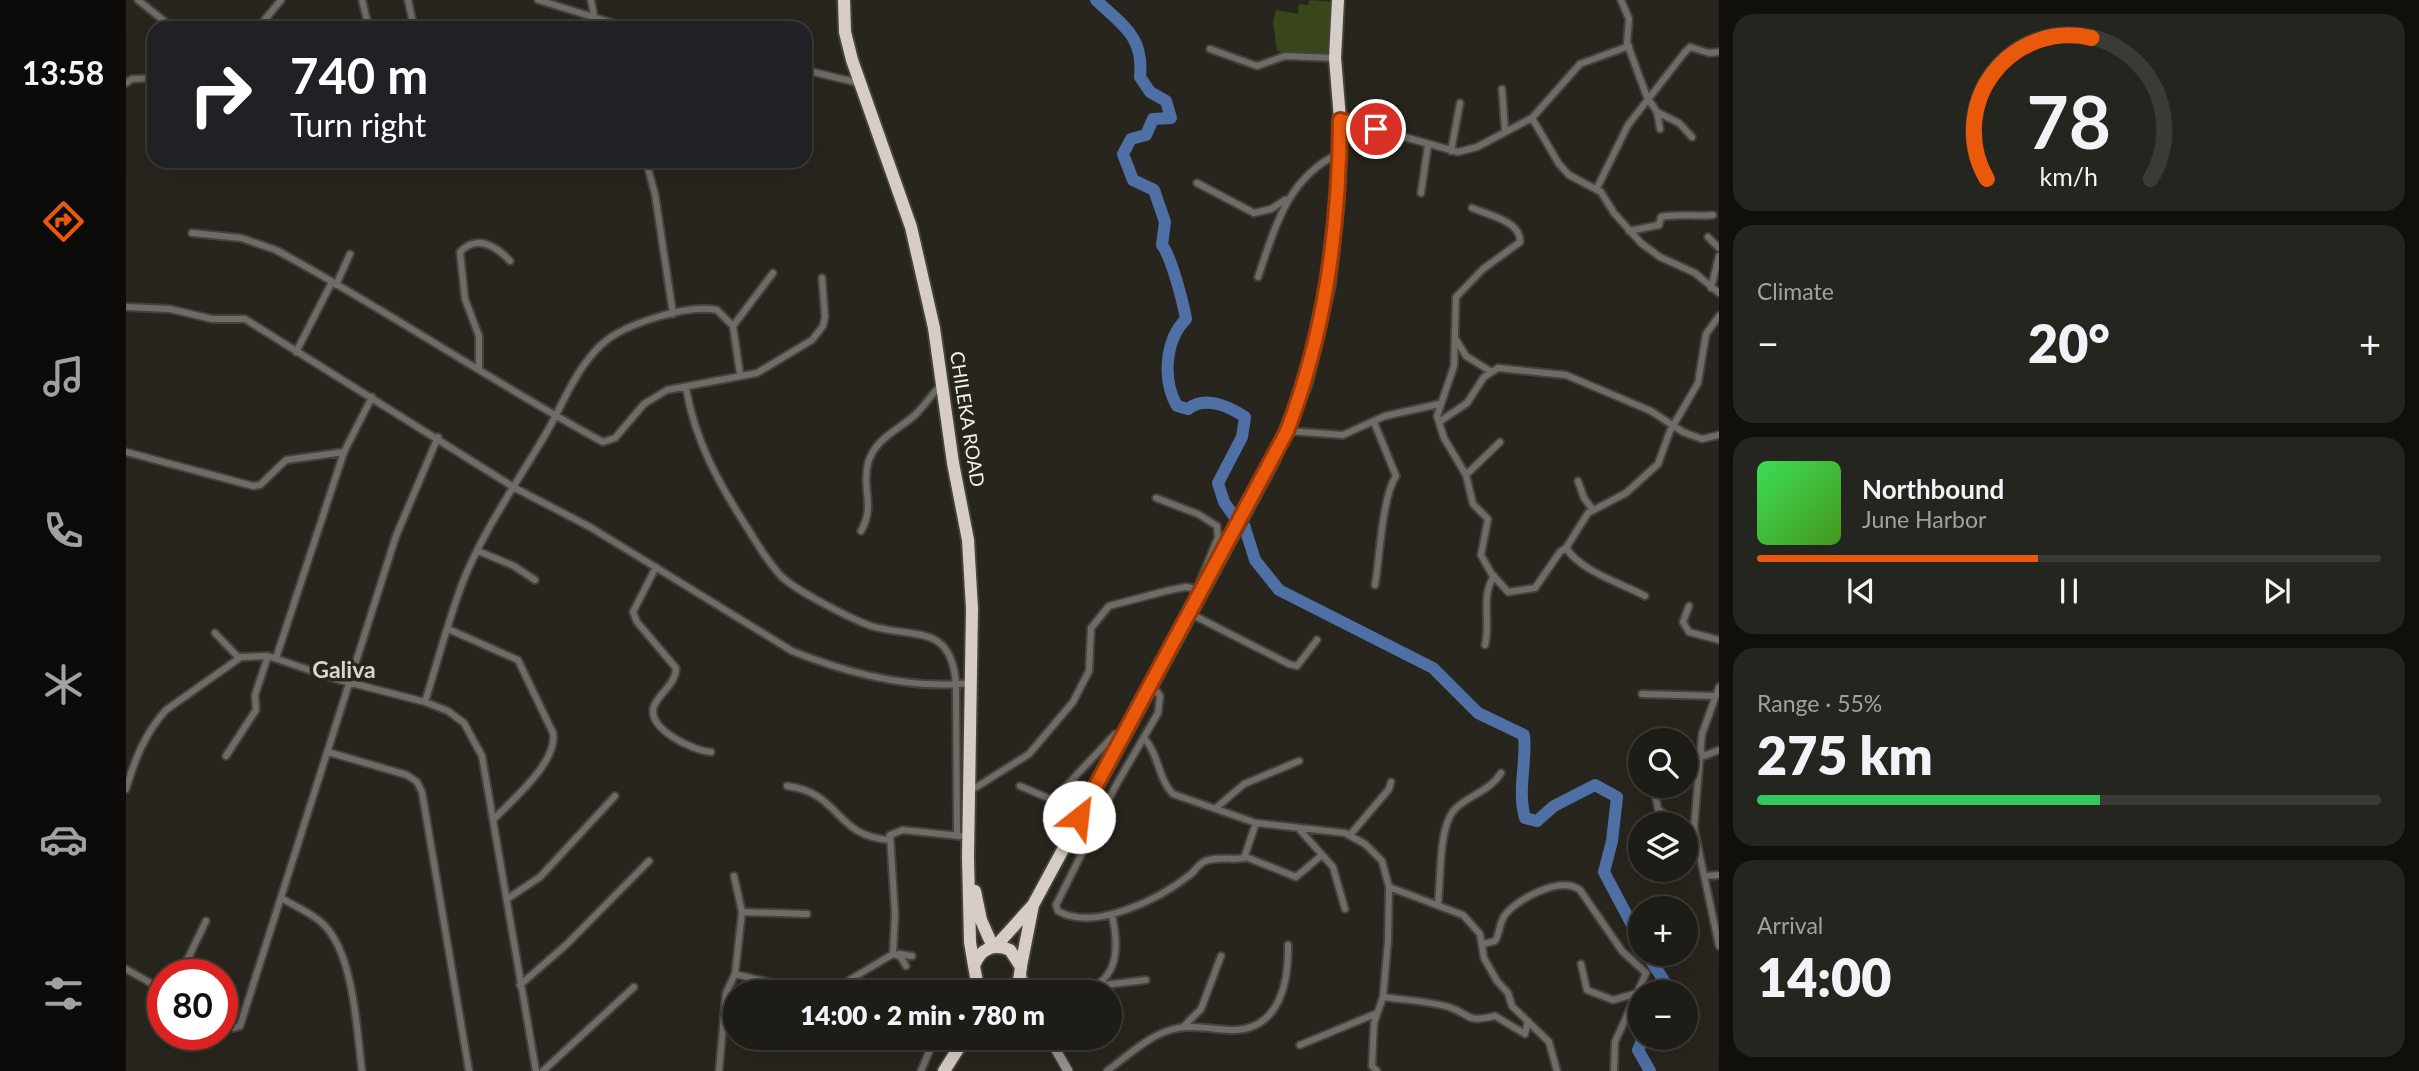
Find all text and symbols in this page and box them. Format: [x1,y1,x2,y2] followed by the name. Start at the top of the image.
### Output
[290,46,428,104] text: 740 m
[175,49,266,140] icon: right
[22,53,104,92] text: 13:58
[2027,77,2111,165] text: 78
[1346,99,1406,159] pin
[290,105,426,144] text: Turn right
[1357,110,1395,148] icon: arrive
[2040,161,2098,191] text: km/h
[39,197,88,246] icon: directions
[1757,277,1834,305] text: Climate
[2028,312,2110,374] text: 20°
[1757,320,1779,366] text: −
[2359,320,2381,366] text: +
[946,350,990,488] street label: CHILEKA ROAD
[39,352,88,401] icon: music
[1862,473,2004,505] text: Northbound
[1862,505,1986,533] text: June Harbor
[39,506,88,555] icon: phone
[1842,572,1880,610] icon: previous
[2050,572,2088,610] icon: pause
[2258,572,2296,610] icon: next
[312,655,376,683] district label: Galiva
[39,660,88,709] icon: climate
[1757,689,1882,717] text: Range · 55%
[1757,724,1933,786] text: 275 km
[1628,728,1698,1050] map controls
[1628,728,1698,798] button: search
[1042,780,1116,854] position arrow
[1628,812,1698,882] button: layers
[39,815,88,864] icon: car
[1628,896,1698,966] button: +
[1757,911,1823,939] text: Arrival
[1757,946,1891,1008] text: 14:00
[147,959,238,1050] speed limit sign: 80
[39,969,88,1018] icon: filters
[1628,980,1698,1050] button: −
[800,999,1045,1031] text: 14:00 · 2 min · 780 m

